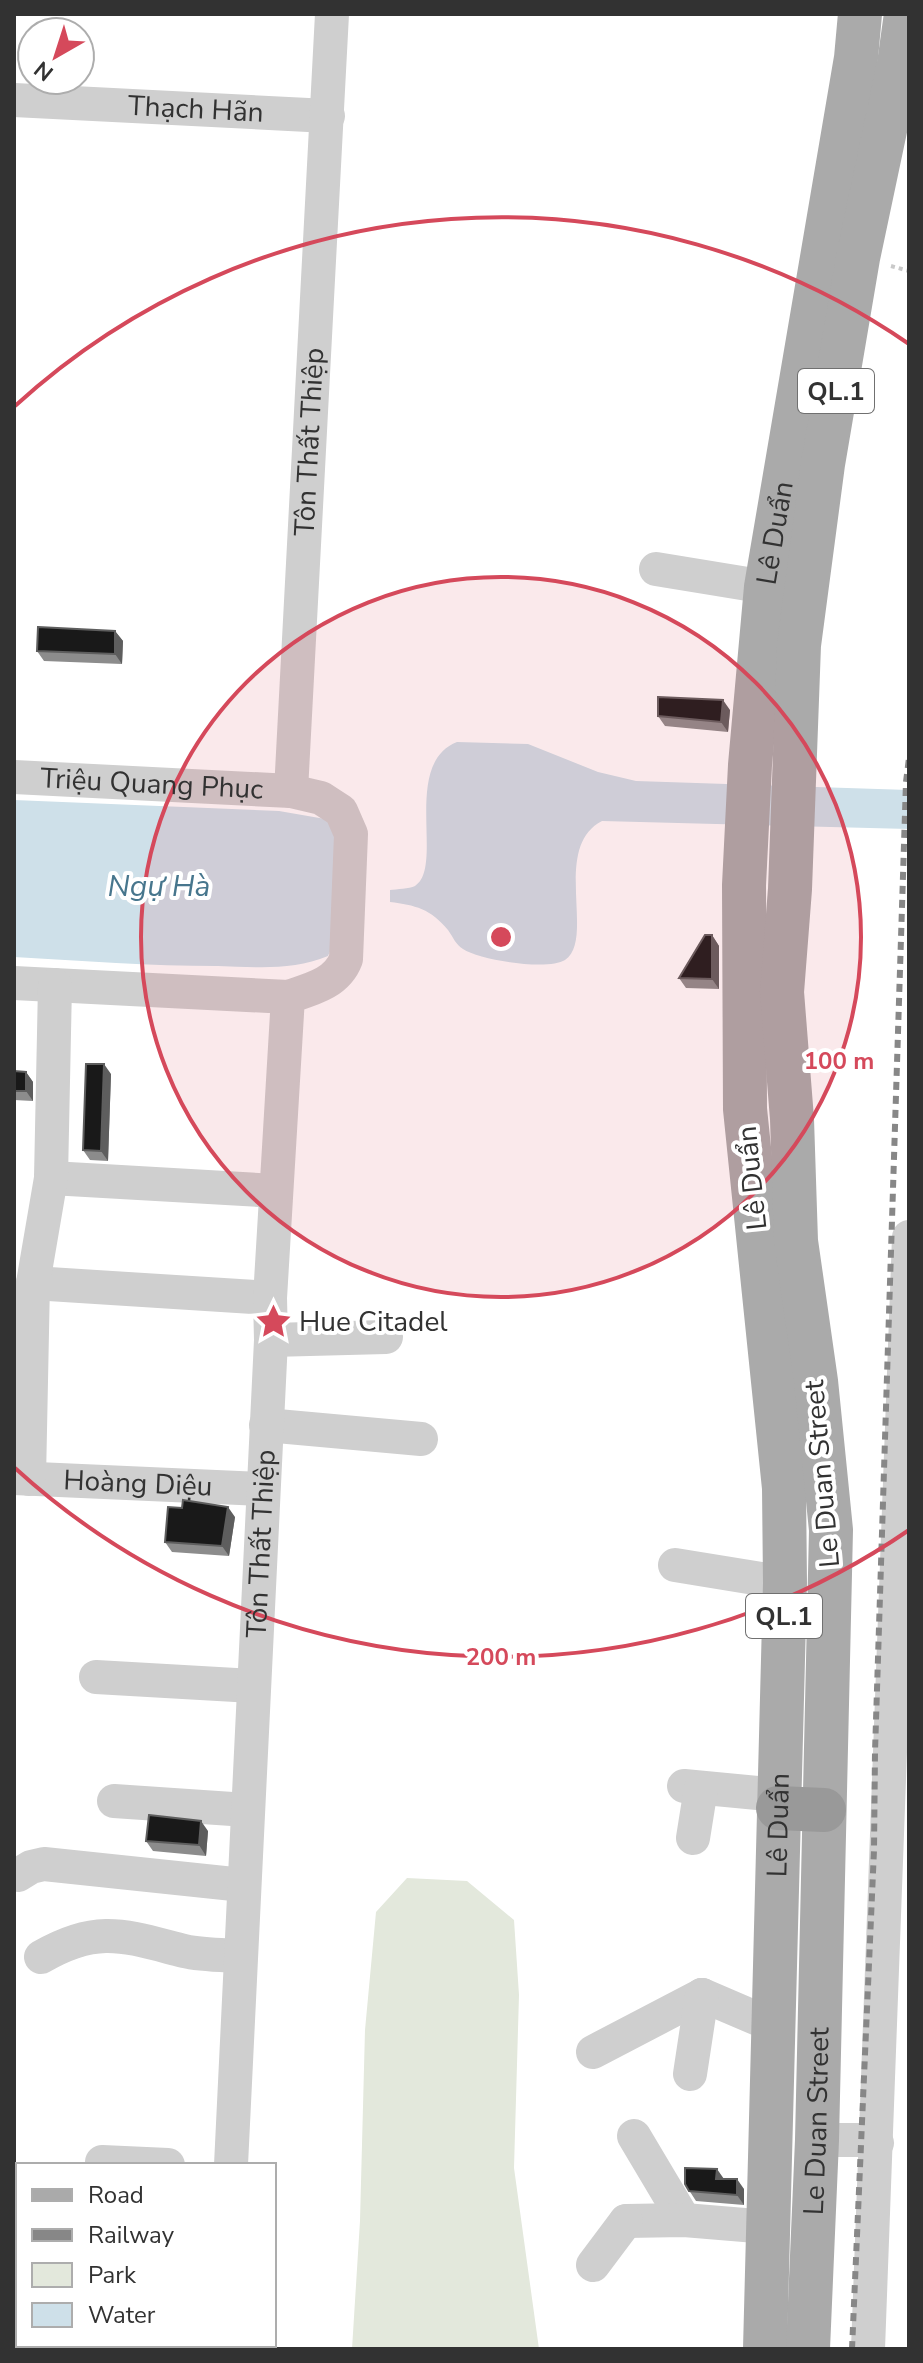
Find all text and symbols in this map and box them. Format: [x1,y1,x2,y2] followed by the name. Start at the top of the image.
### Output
[16,16,96,96] north arrow
[28,54,60,88] text: N
[127,87,265,132] street label: Thạch Hãn
[285,347,333,537] street label: Tôn Thất Thiệp
[798,369,874,413] road number: QL.1
[748,478,803,588] street label: Lê Duẩn
[40,759,264,809] street label: Triệu Quang Phục
[107,866,211,907] water label: Ngự Hà
[487,923,515,951] centre of rings
[804,1045,874,1077] text: 100 m
[728,1124,776,1232] street label: Lê Duẩn
[254,1303,292,1341] place icon: Hue Citadel
[299,1303,448,1341] place label: Hue Citadel
[795,1379,849,1569] street label: Le Duan Street
[238,1449,285,1639] street label: Tôn Thất Thiệp
[63,1461,213,1506] street label: Hoàng Diệu
[746,1594,822,1638] road number: QL.1
[466,1641,536,1673] text: 200 m
[758,1772,799,1878] street label: Lê Duẩn
[795,2027,839,2216] street label: Le Duan Street
[16,2163,276,2347] legend
[88,2179,144,2211] text: Road
[88,2219,175,2251] text: Railway
[88,2259,137,2291] text: Park
[88,2299,156,2331] text: Water

